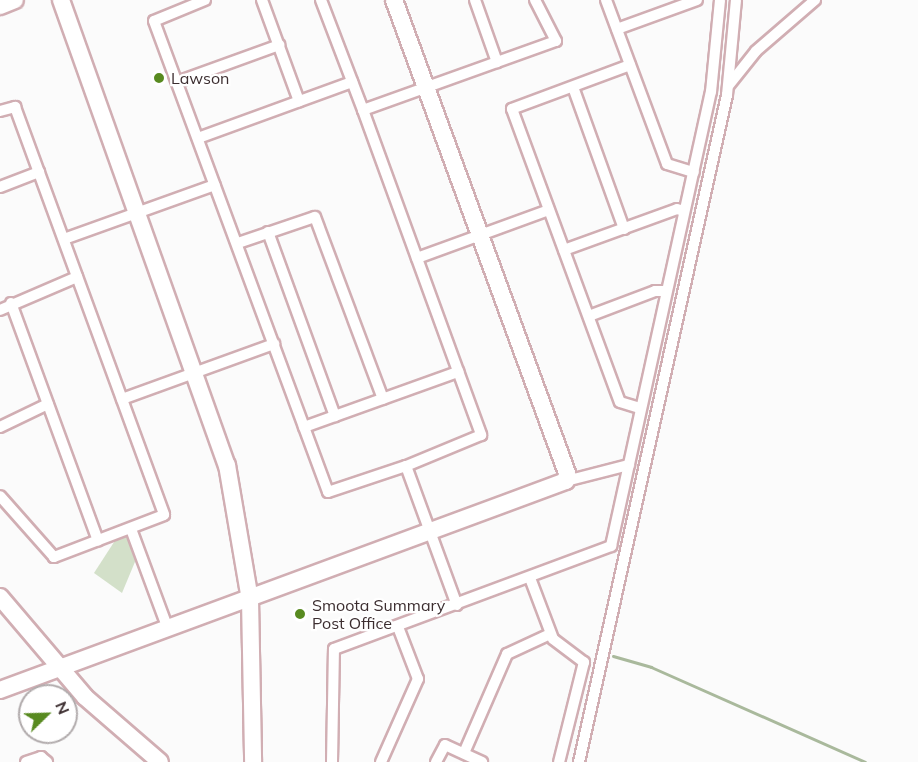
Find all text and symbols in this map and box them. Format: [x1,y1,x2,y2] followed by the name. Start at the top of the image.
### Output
[171,68,229,88] place label: Lawson
[152,71,166,85] marker: Lawson
[312,595,445,633] place label: Smoota Summary Post Office
[293,607,307,621] marker: Smoota Summary Post Office
[18,684,78,744] north arrow
[51,698,74,717] text: N

